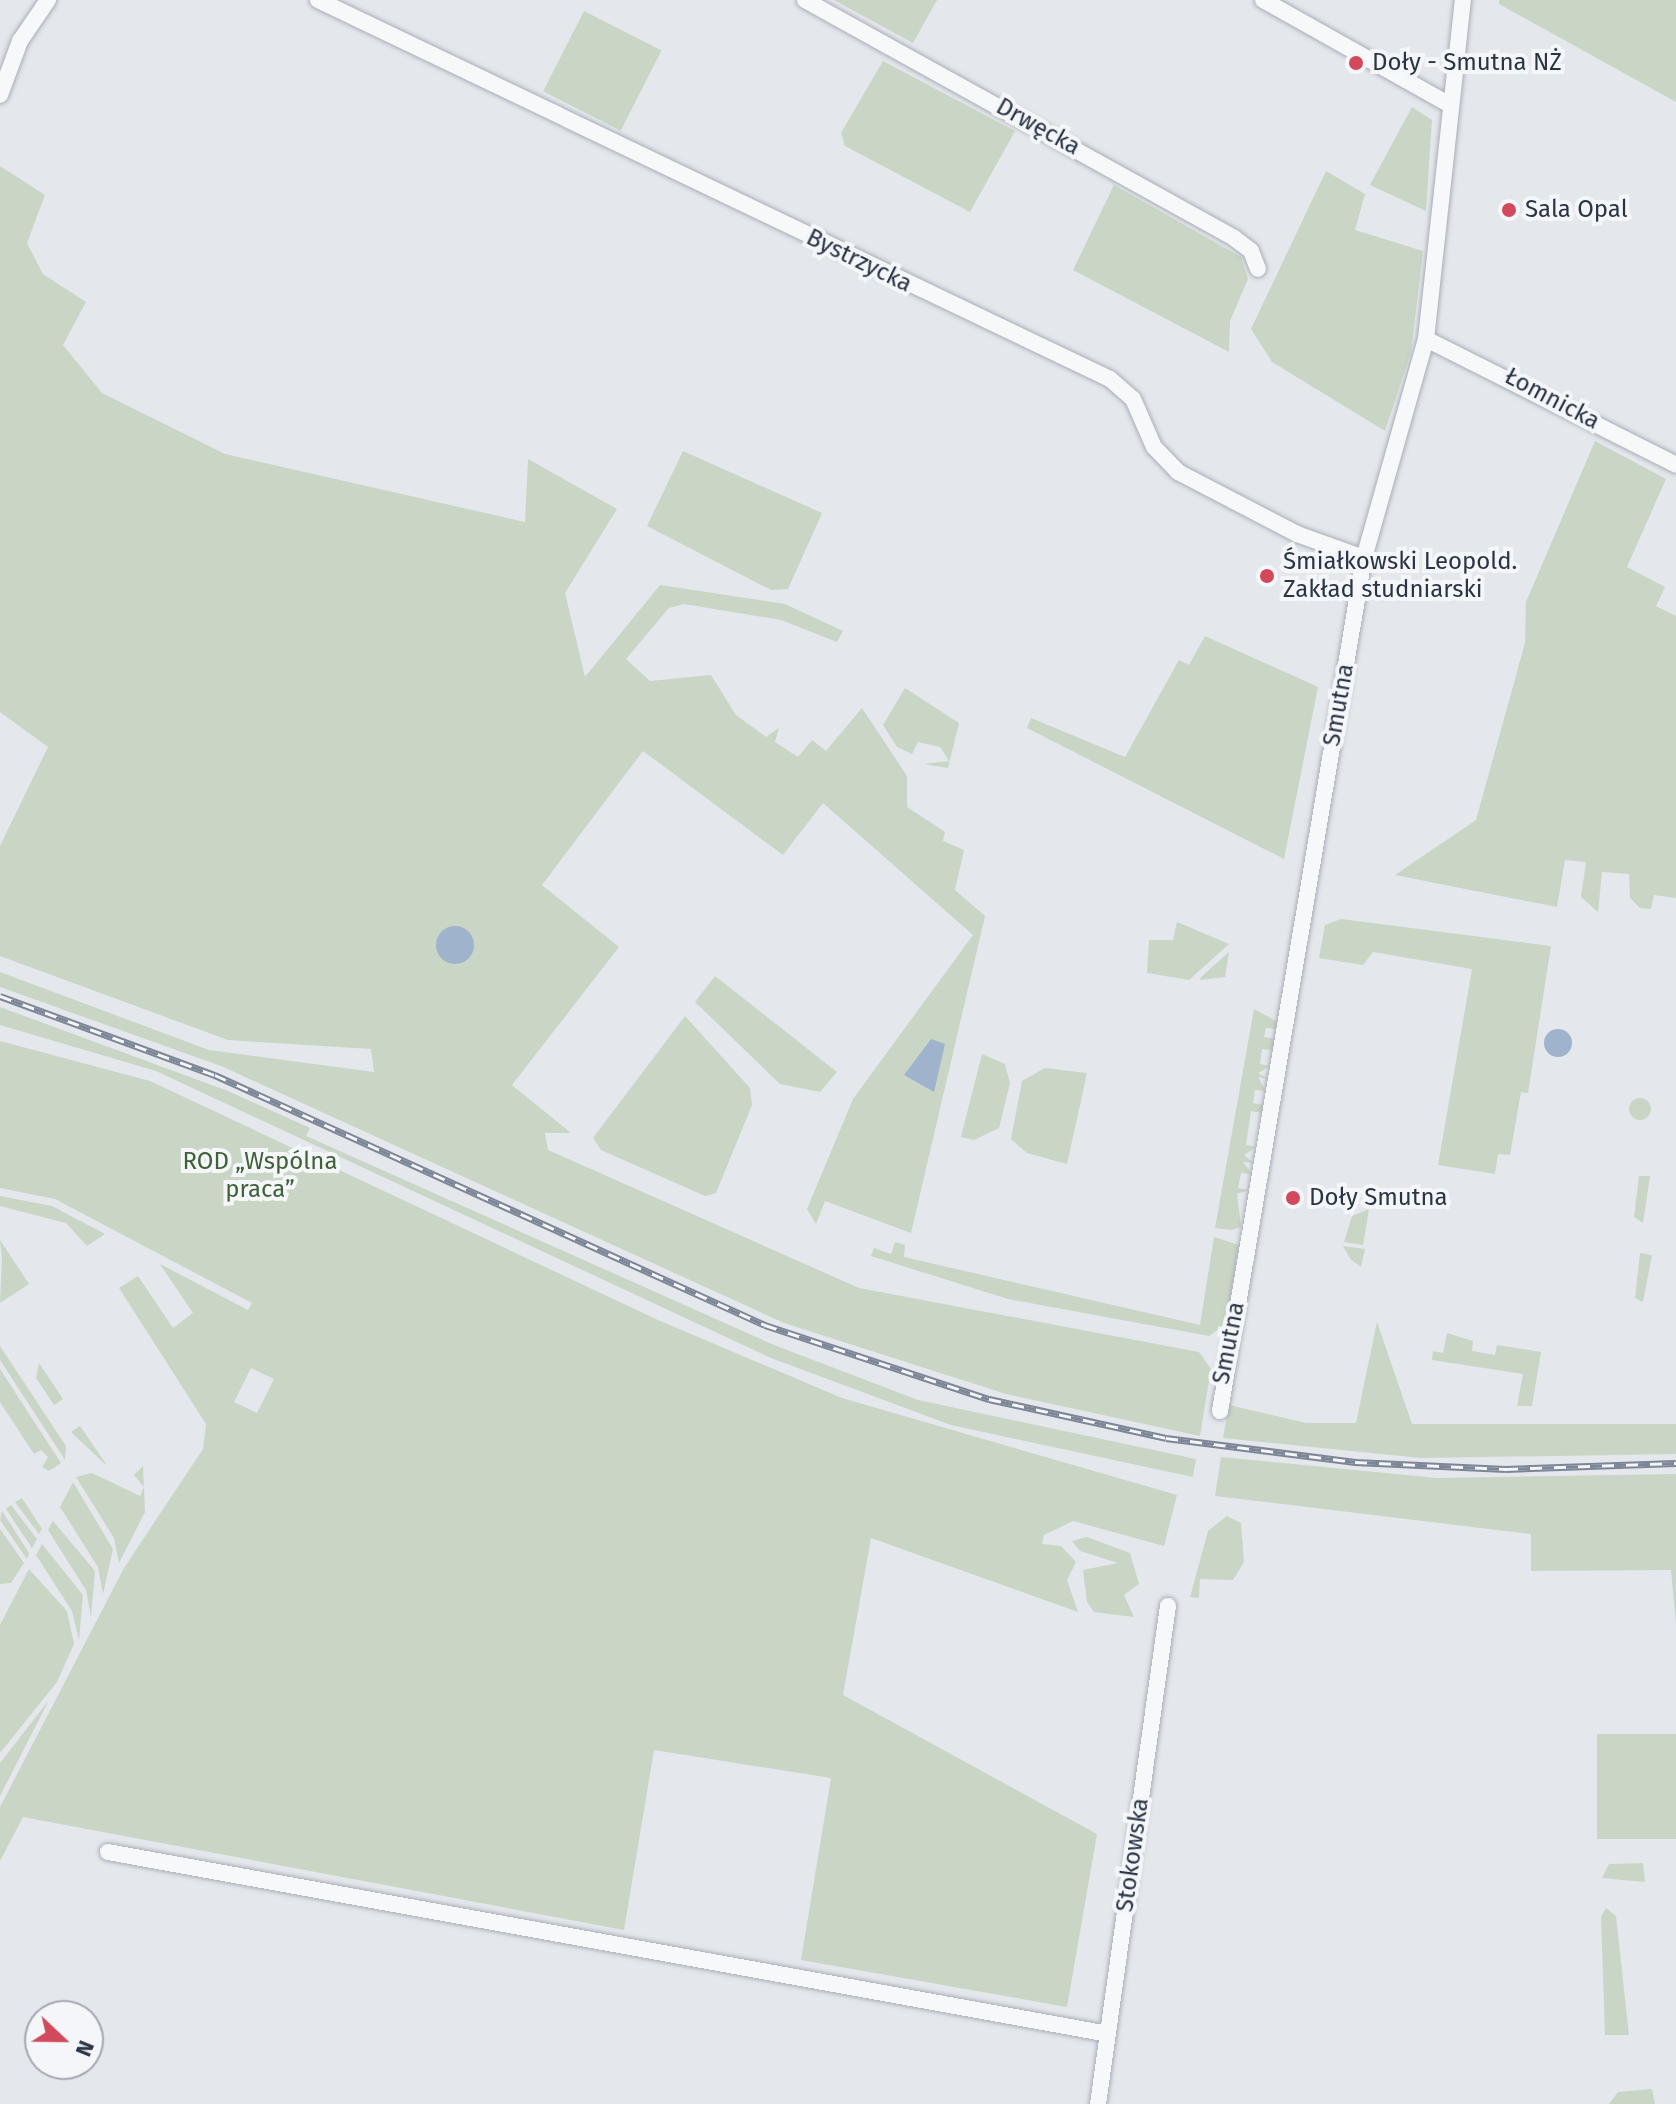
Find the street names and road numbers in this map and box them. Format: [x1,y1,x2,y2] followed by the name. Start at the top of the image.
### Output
[991,92,1085,162] street label: Drwęcka
[802,223,916,299] street label: Bystrzycka
[1499,362,1605,436] street label: Łomnicka
[1318,661,1360,749] street label: Smutna
[1207,1299,1251,1387] street label: Smutna
[1111,1796,1155,1914] street label: Stokowska

